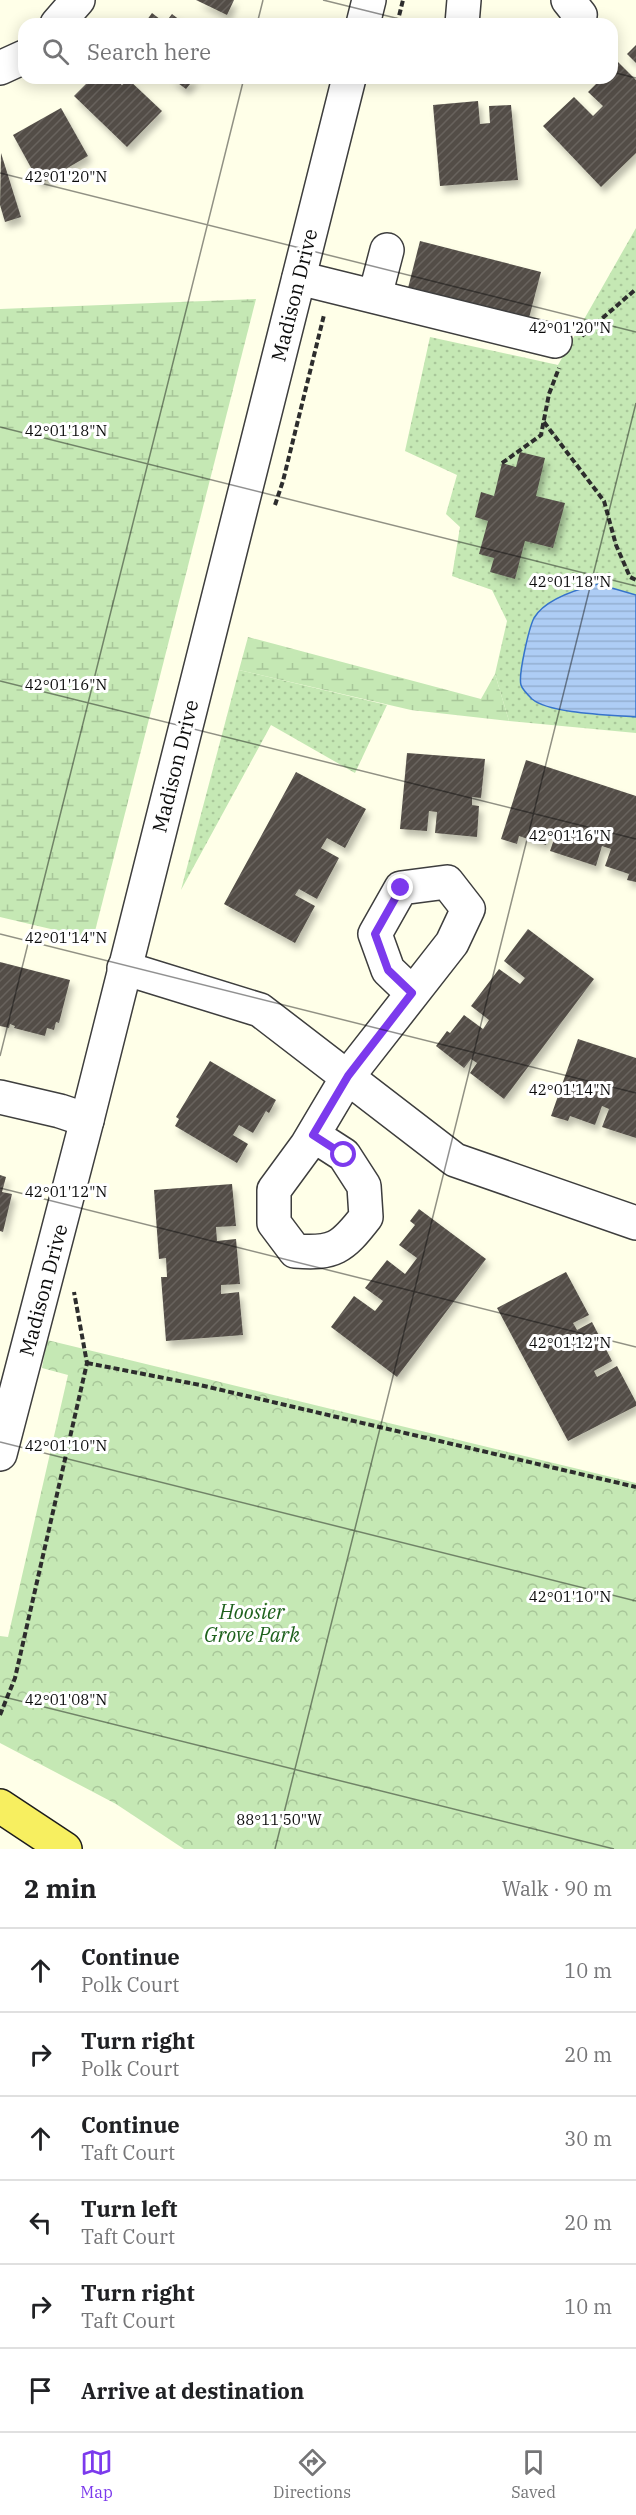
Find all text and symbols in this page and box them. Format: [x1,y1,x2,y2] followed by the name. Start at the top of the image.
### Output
[18,18,618,84] search box
[39,35,72,68] icon: search
[87,37,211,66] text: Search here
[25,167,107,186] text: 42°01'20"N
[264,226,324,364] street label: Madison Drive
[529,318,611,337] text: 42°01'20"N
[25,421,107,440] text: 42°01'18"N
[529,572,611,591] text: 42°01'18"N
[25,675,107,694] text: 42°01'16"N
[145,697,205,835] street label: Madison Drive
[529,826,611,845] text: 42°01'16"N
[387,874,413,900] route end
[25,928,107,947] text: 42°01'14"N
[529,1080,611,1099] text: 42°01'14"N
[330,1141,356,1167] route start
[25,1182,107,1201] text: 42°01'12"N
[12,1221,74,1359] street label: Madison Drive
[529,1333,611,1352] text: 42°01'12"N
[25,1436,107,1455] text: 42°01'10"N
[529,1587,611,1606] text: 42°01'10"N
[204,1598,300,1648] park label: Hoosier Grove Park
[25,1690,107,1709] text: 42°01'08"N
[236,1810,322,1829] text: 88°11'50"W
[24,1871,97,1905] text: 2 min
[502,1875,612,1902] text: Walk · 90 m
[81,1942,180,1971] text: Continue
[24,1954,57,1987] icon: ahead
[564,1957,612,1984] text: 10 m
[81,1971,179,1998] text: Polk Court
[81,2026,195,2055] text: Turn right
[24,2038,57,2071] icon: right
[564,2041,612,2068] text: 20 m
[81,2055,179,2082] text: Polk Court
[81,2110,180,2139] text: Continue
[24,2122,57,2155] icon: ahead
[564,2125,612,2152] text: 30 m
[81,2139,175,2166] text: Taft Court
[81,2194,177,2223] text: Turn left
[24,2206,57,2239] icon: left
[564,2209,612,2236] text: 20 m
[81,2223,175,2250] text: Taft Court
[81,2278,195,2307] text: Turn right
[24,2290,57,2323] icon: right
[564,2293,612,2320] text: 10 m
[81,2307,175,2334] text: Taft Court
[24,2374,57,2407] icon: arrive
[81,2376,304,2405] text: Arrive at destination
[80,2446,113,2502] tab: Map
[273,2446,351,2502] tab: Directions
[511,2446,556,2502] tab: Saved

